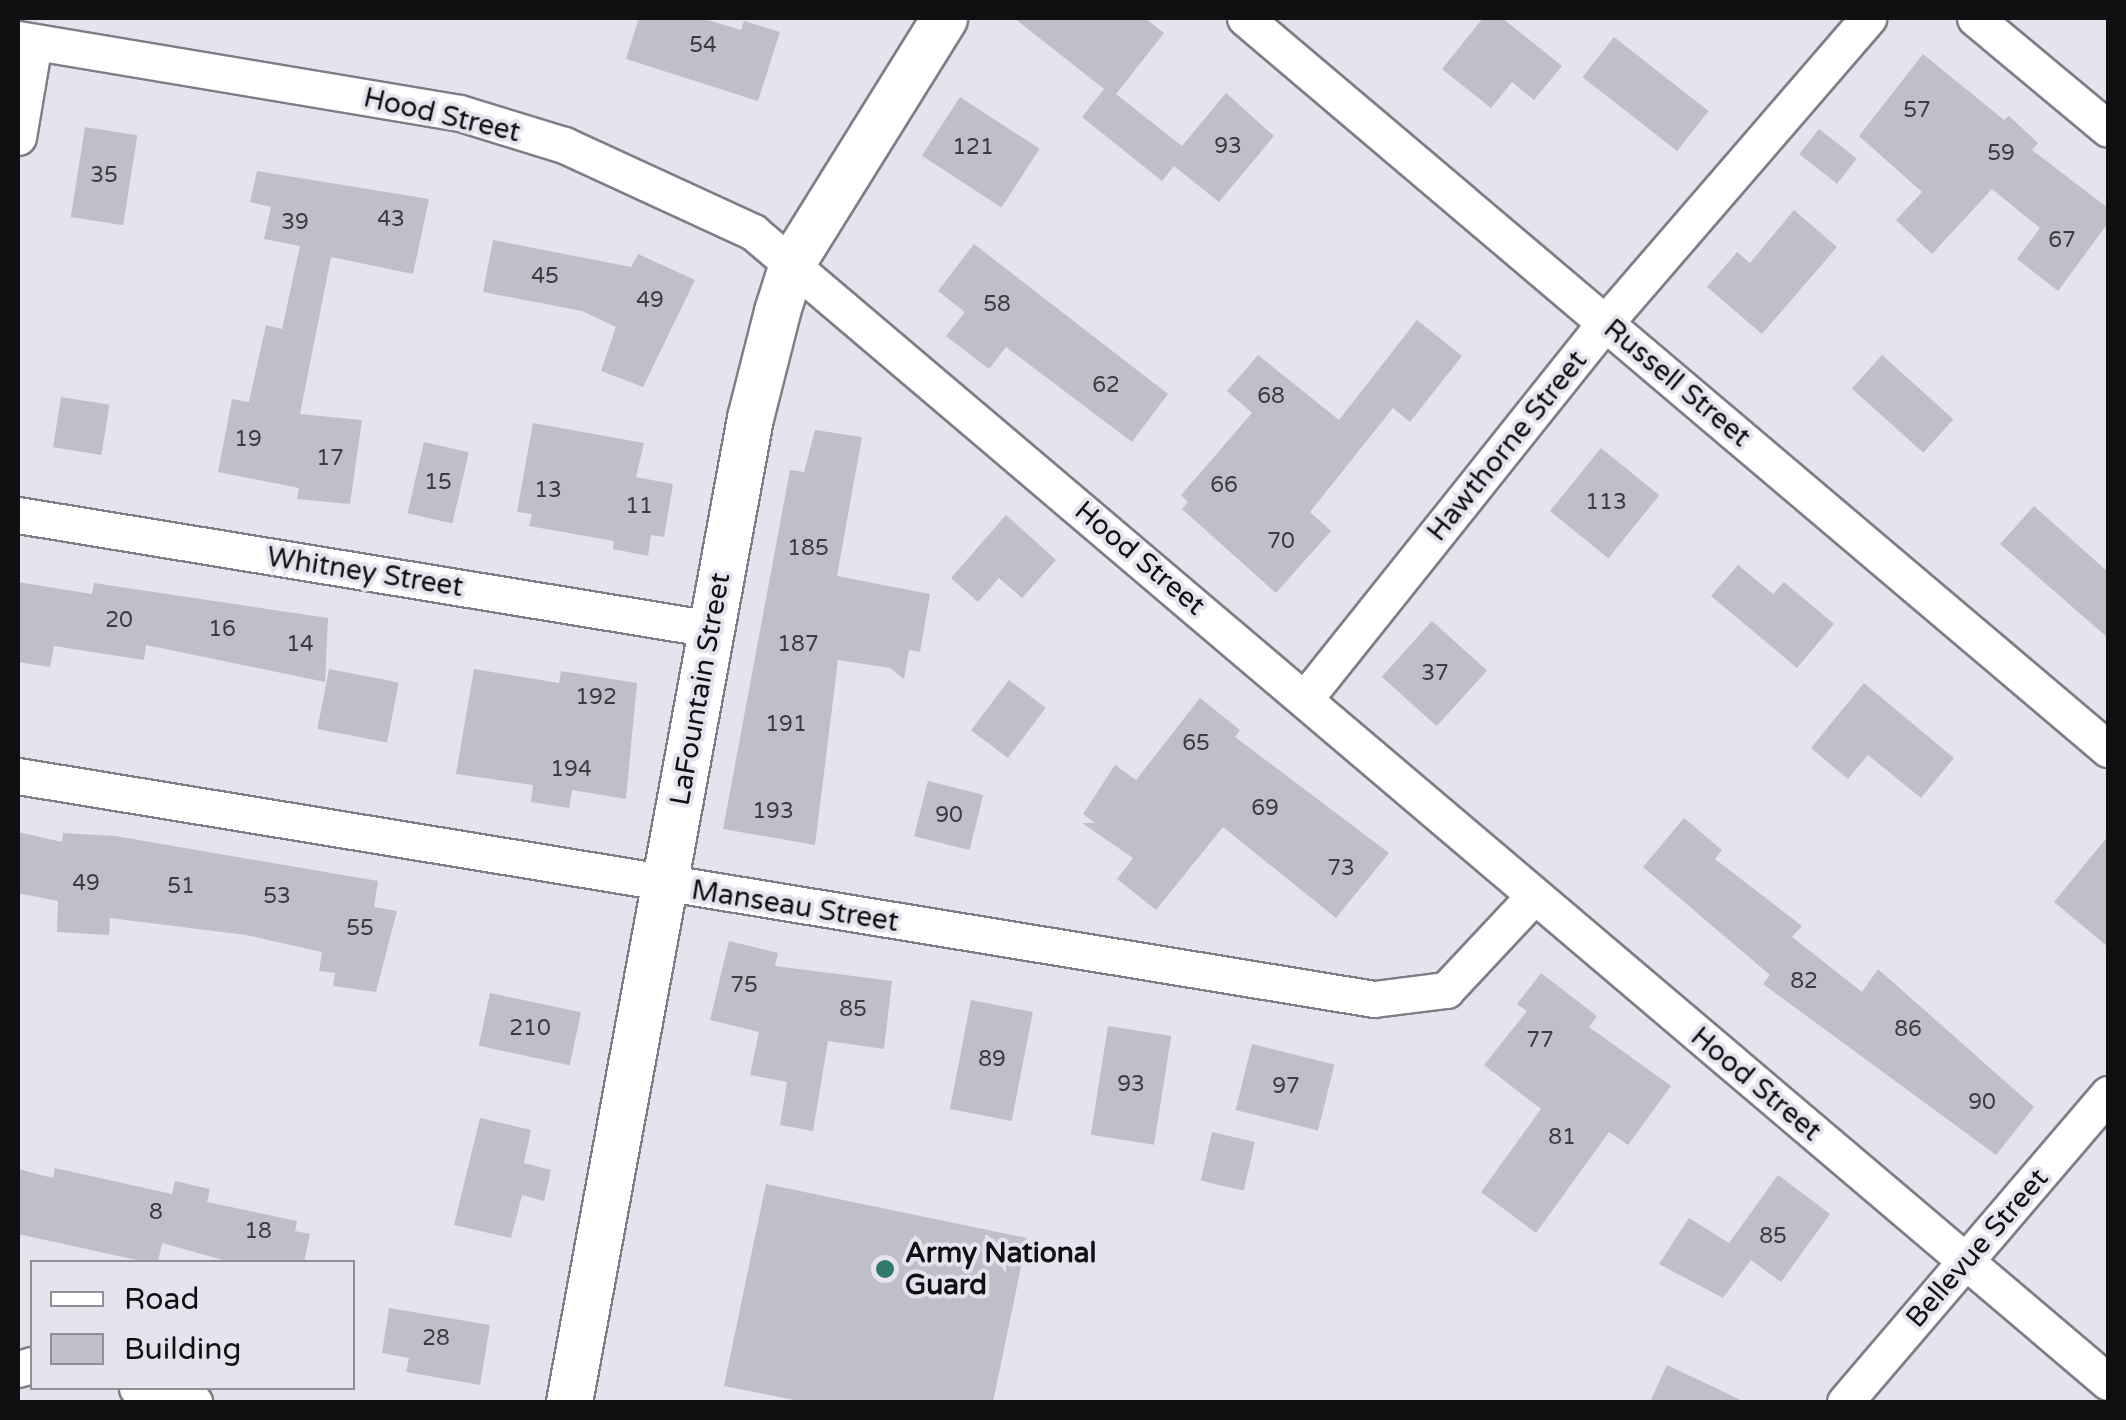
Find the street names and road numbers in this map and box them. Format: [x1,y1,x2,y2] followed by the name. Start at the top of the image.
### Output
[360,81,524,149] street label: Hood Street
[1597,312,1757,454] street label: Russell Street
[1420,344,1594,548] street label: Hawthorne Street
[1068,494,1212,622] street label: Hood Street
[265,540,465,604] street label: Whitney Street
[663,570,737,808] street label: LaFountain Street
[689,873,901,939] street label: Manseau Street
[1684,1020,1828,1148] street label: Hood Street
[1899,1162,2055,1334] street label: Bellevue Street

